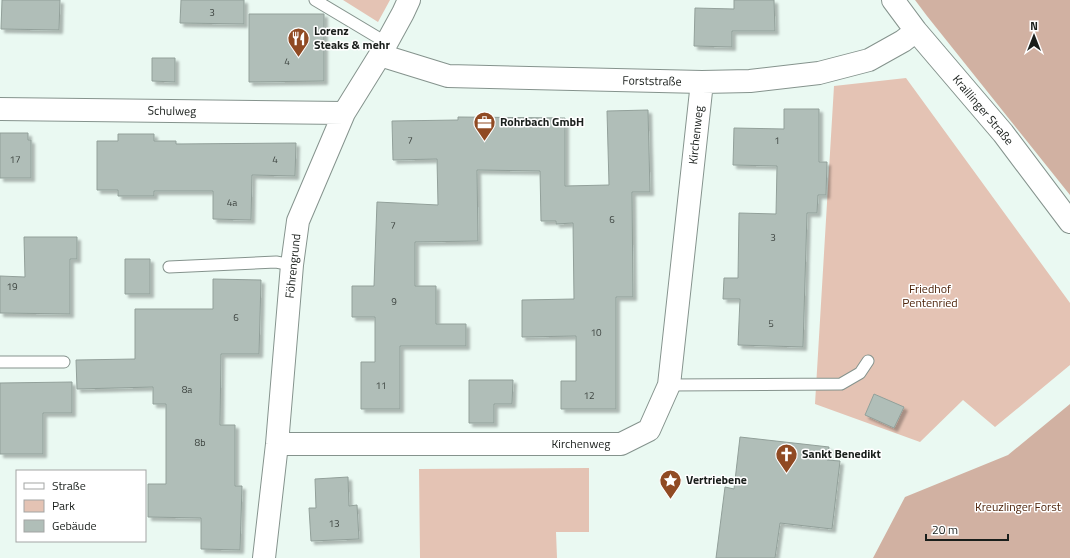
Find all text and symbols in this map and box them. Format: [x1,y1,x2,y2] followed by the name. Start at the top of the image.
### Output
[209,5,215,20] house number: 3
[1014,16,1054,56] north arrow
[1030,18,1038,34] text: N
[314,21,390,54] place label: Lorenz Steaks & mehr
[285,25,311,58] restaurant icon: Lorenz Steaks & mehr
[284,54,290,69] house number: 4
[622,70,682,91] street label: Forststraße
[948,70,1019,149] street label: Kraillinger Straße
[148,101,196,120] street label: Schulweg
[683,105,708,165] street label: Kirchenweg
[472,109,498,142] office icon: Rohrbach GmbH
[500,112,584,131] place label: Rohrbach GmbH
[407,133,413,148] house number: 7
[774,133,780,148] house number: 1
[9,152,21,167] house number: 17
[272,152,278,167] house number: 4
[227,195,237,210] house number: 4a
[609,212,615,227] house number: 6
[390,218,396,233] house number: 7
[770,230,776,245] house number: 3
[280,233,305,299] street label: Föhrengrund
[6,279,18,294] house number: 19
[902,279,958,312] park label: Friedhof Pentenried
[391,294,397,309] house number: 9
[233,310,239,325] house number: 6
[768,316,774,331] house number: 5
[590,325,602,340] house number: 10
[375,378,387,393] house number: 11
[182,382,192,397] house number: 8a
[583,388,595,403] house number: 12
[552,434,610,453] street label: Kirchenweg
[195,435,205,450] house number: 8b
[774,441,800,474] church icon: Sankt Benedikt
[802,444,882,463] place label: Sankt Benedikt
[657,467,683,500] place icon: Vertriebene
[16,470,146,542] legend
[686,470,747,489] place label: Vertriebene
[52,476,86,495] text: Straße
[52,496,75,515] text: Park
[975,497,1062,516] park label: Kreuzlinger Forst
[52,516,97,535] text: Gebäude
[328,516,340,531] house number: 13
[926,516,1008,542] scale bar
[932,520,958,539] text: 20 m

